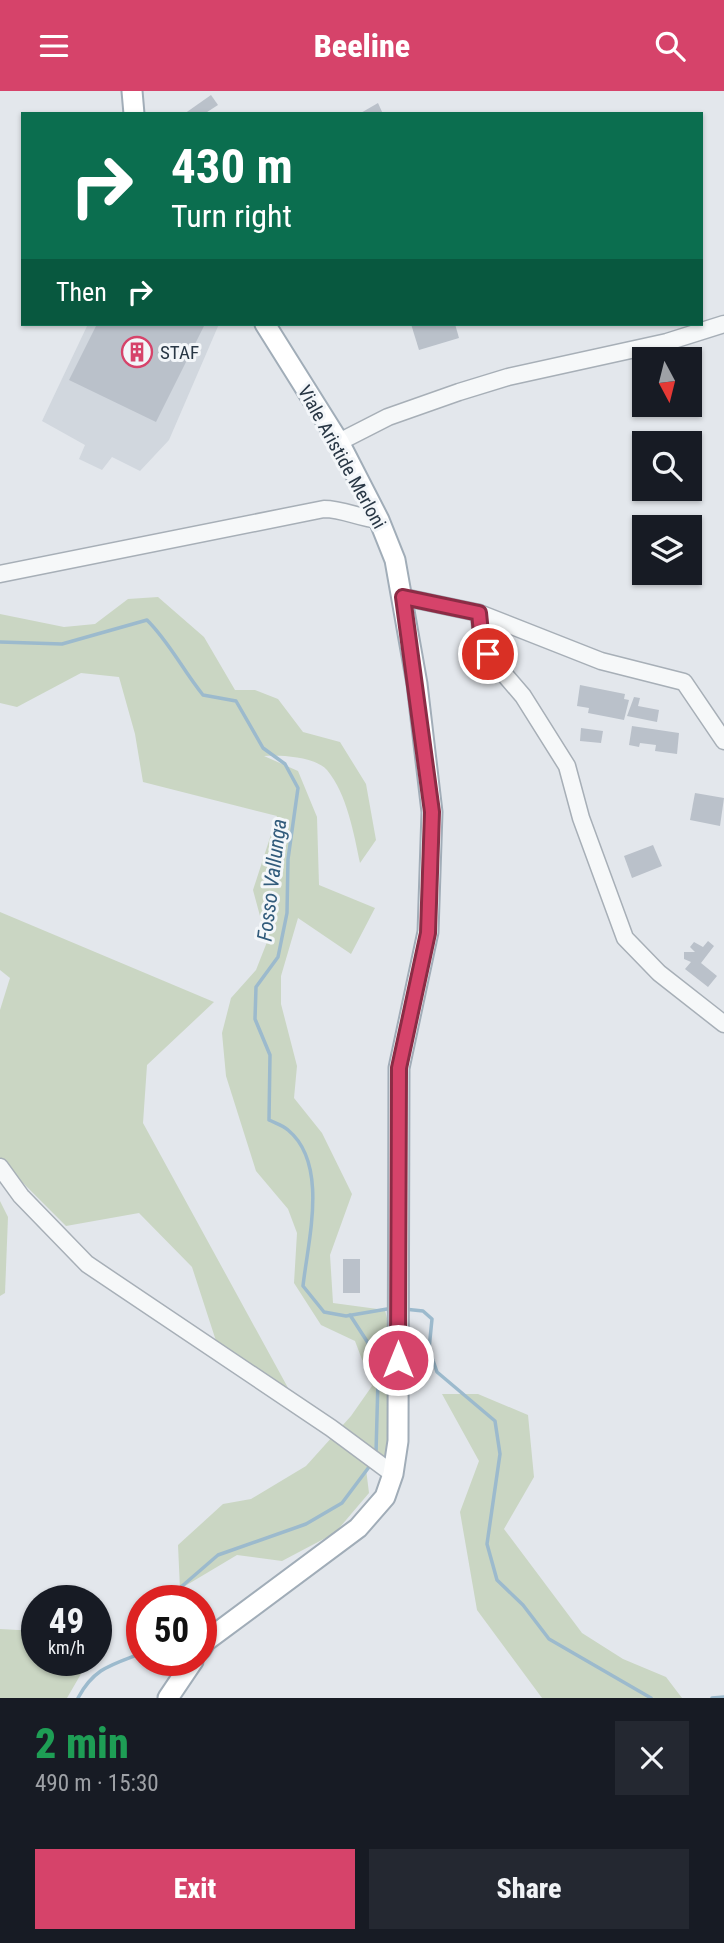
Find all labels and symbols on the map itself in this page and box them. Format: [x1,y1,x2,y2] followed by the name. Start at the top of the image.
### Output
[120,335,154,369] building icon: STAF
[160,341,199,364] place label: STAF
[632,347,702,417] north arrow
[293,381,391,533] street label: Viale Aristide Merloni
[458,624,518,684] pin
[253,818,291,942] water label: Fosso Vallunga
[361,1323,435,1397] position arrow
[126,1585,217,1676] speed limit sign: 50

